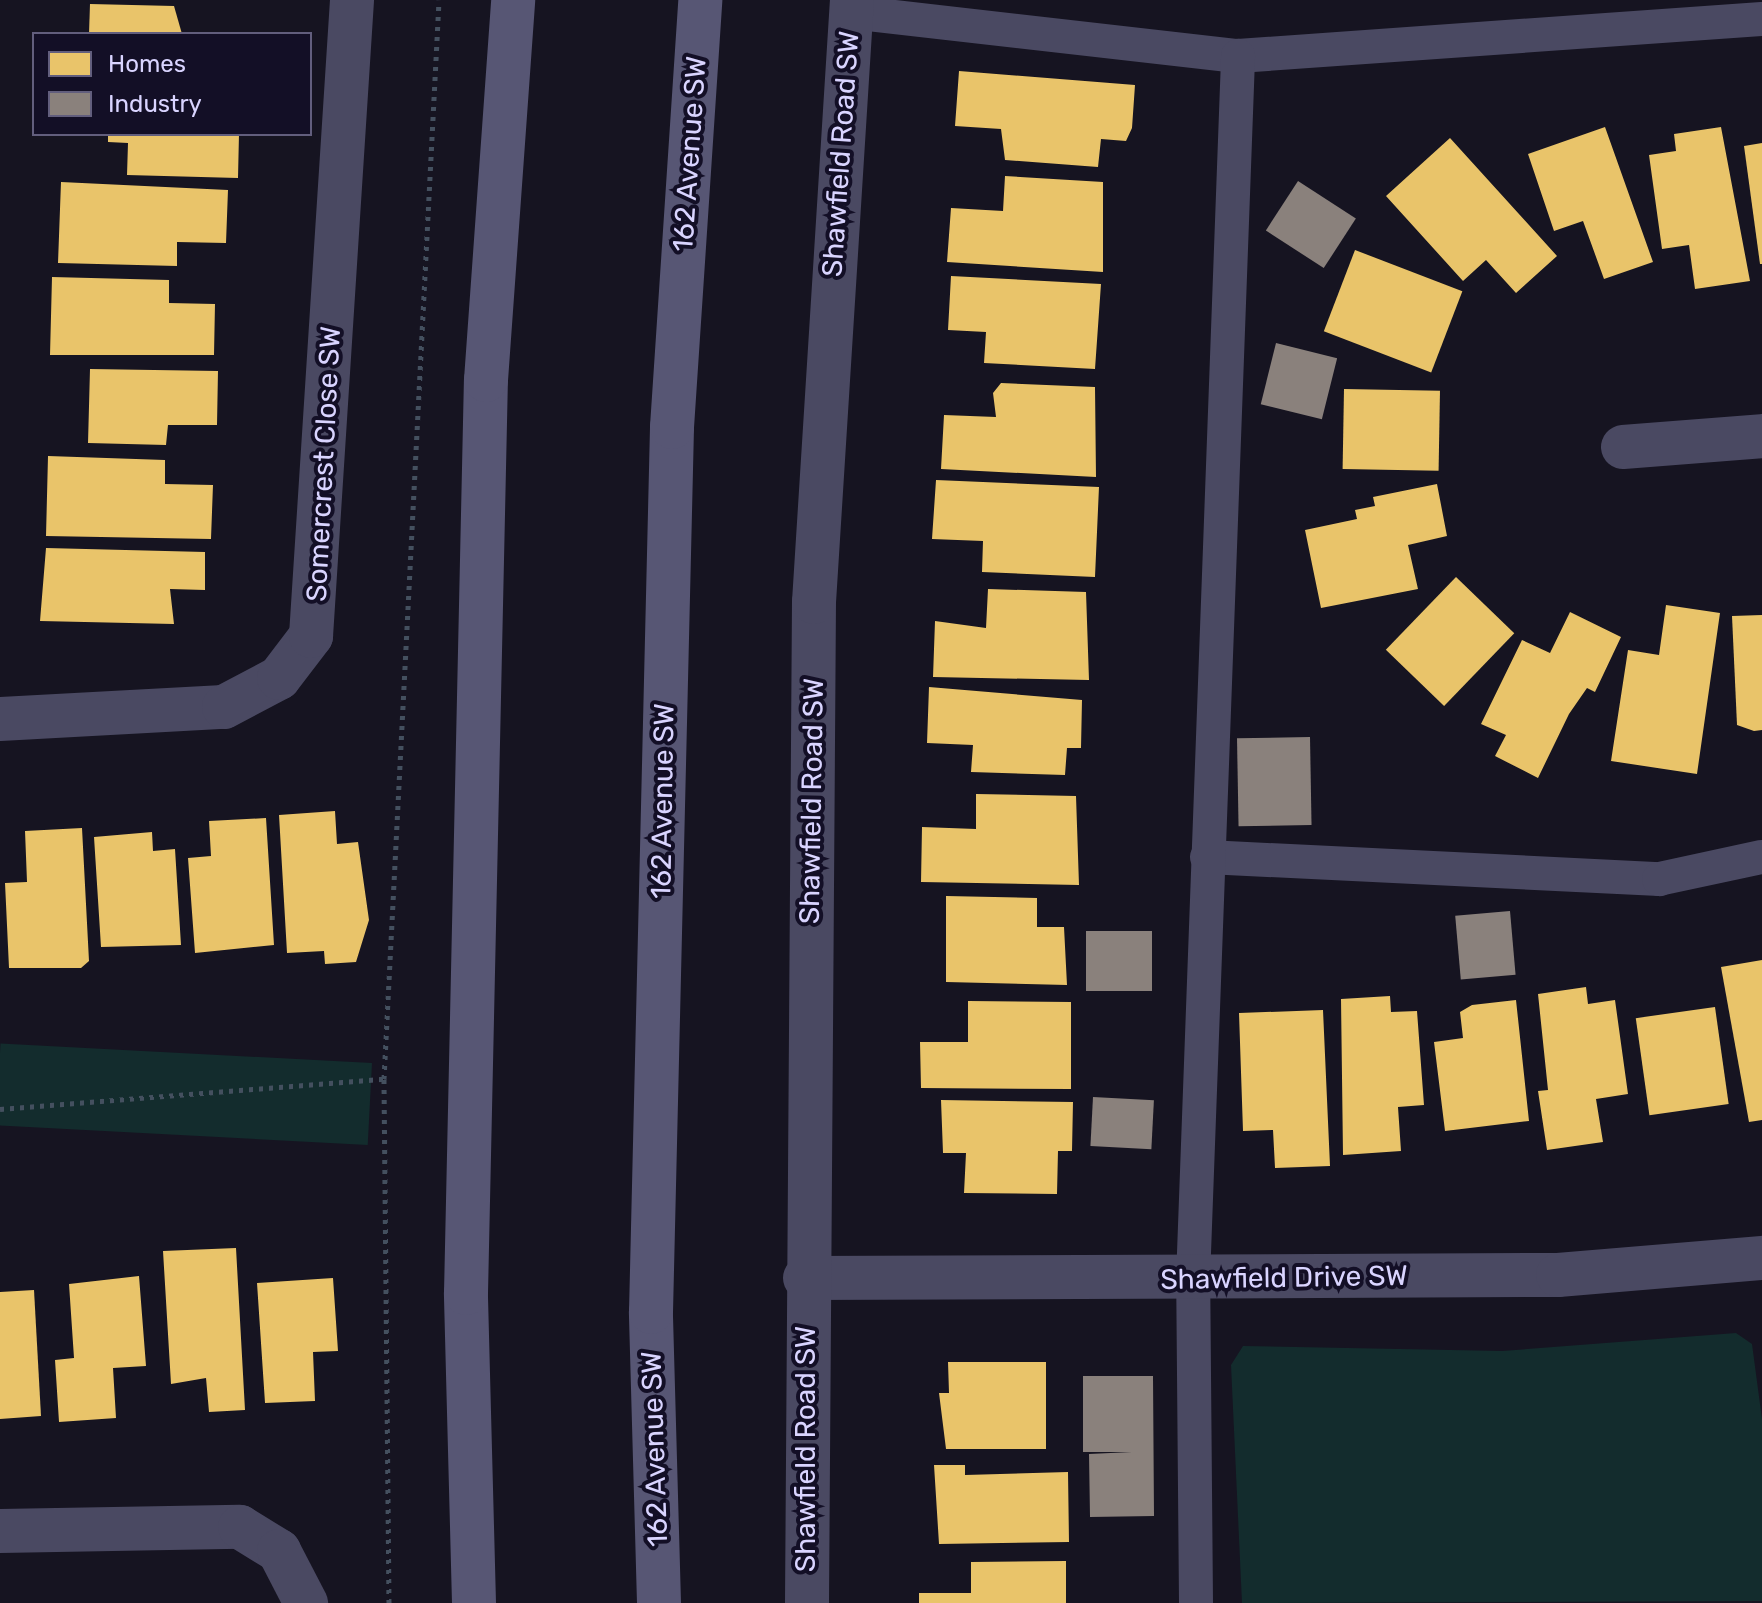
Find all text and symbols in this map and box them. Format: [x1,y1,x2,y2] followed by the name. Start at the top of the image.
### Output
[816,30,866,278] street label: Shawfield Road SW
[32,32,312,136] legend
[108,50,186,78] text: Homes
[666,55,714,253] street label: 162 Avenue SW
[108,90,202,118] text: Industry
[300,325,348,603] street label: Somercrest Close SW
[793,678,831,924] street label: Shawfield Road SW
[644,702,682,900] street label: 162 Avenue SW
[1160,1259,1408,1297] street label: Shawfield Drive SW
[789,1326,823,1572] street label: Shawfield Road SW
[635,1350,675,1548] street label: 162 Avenue SW

